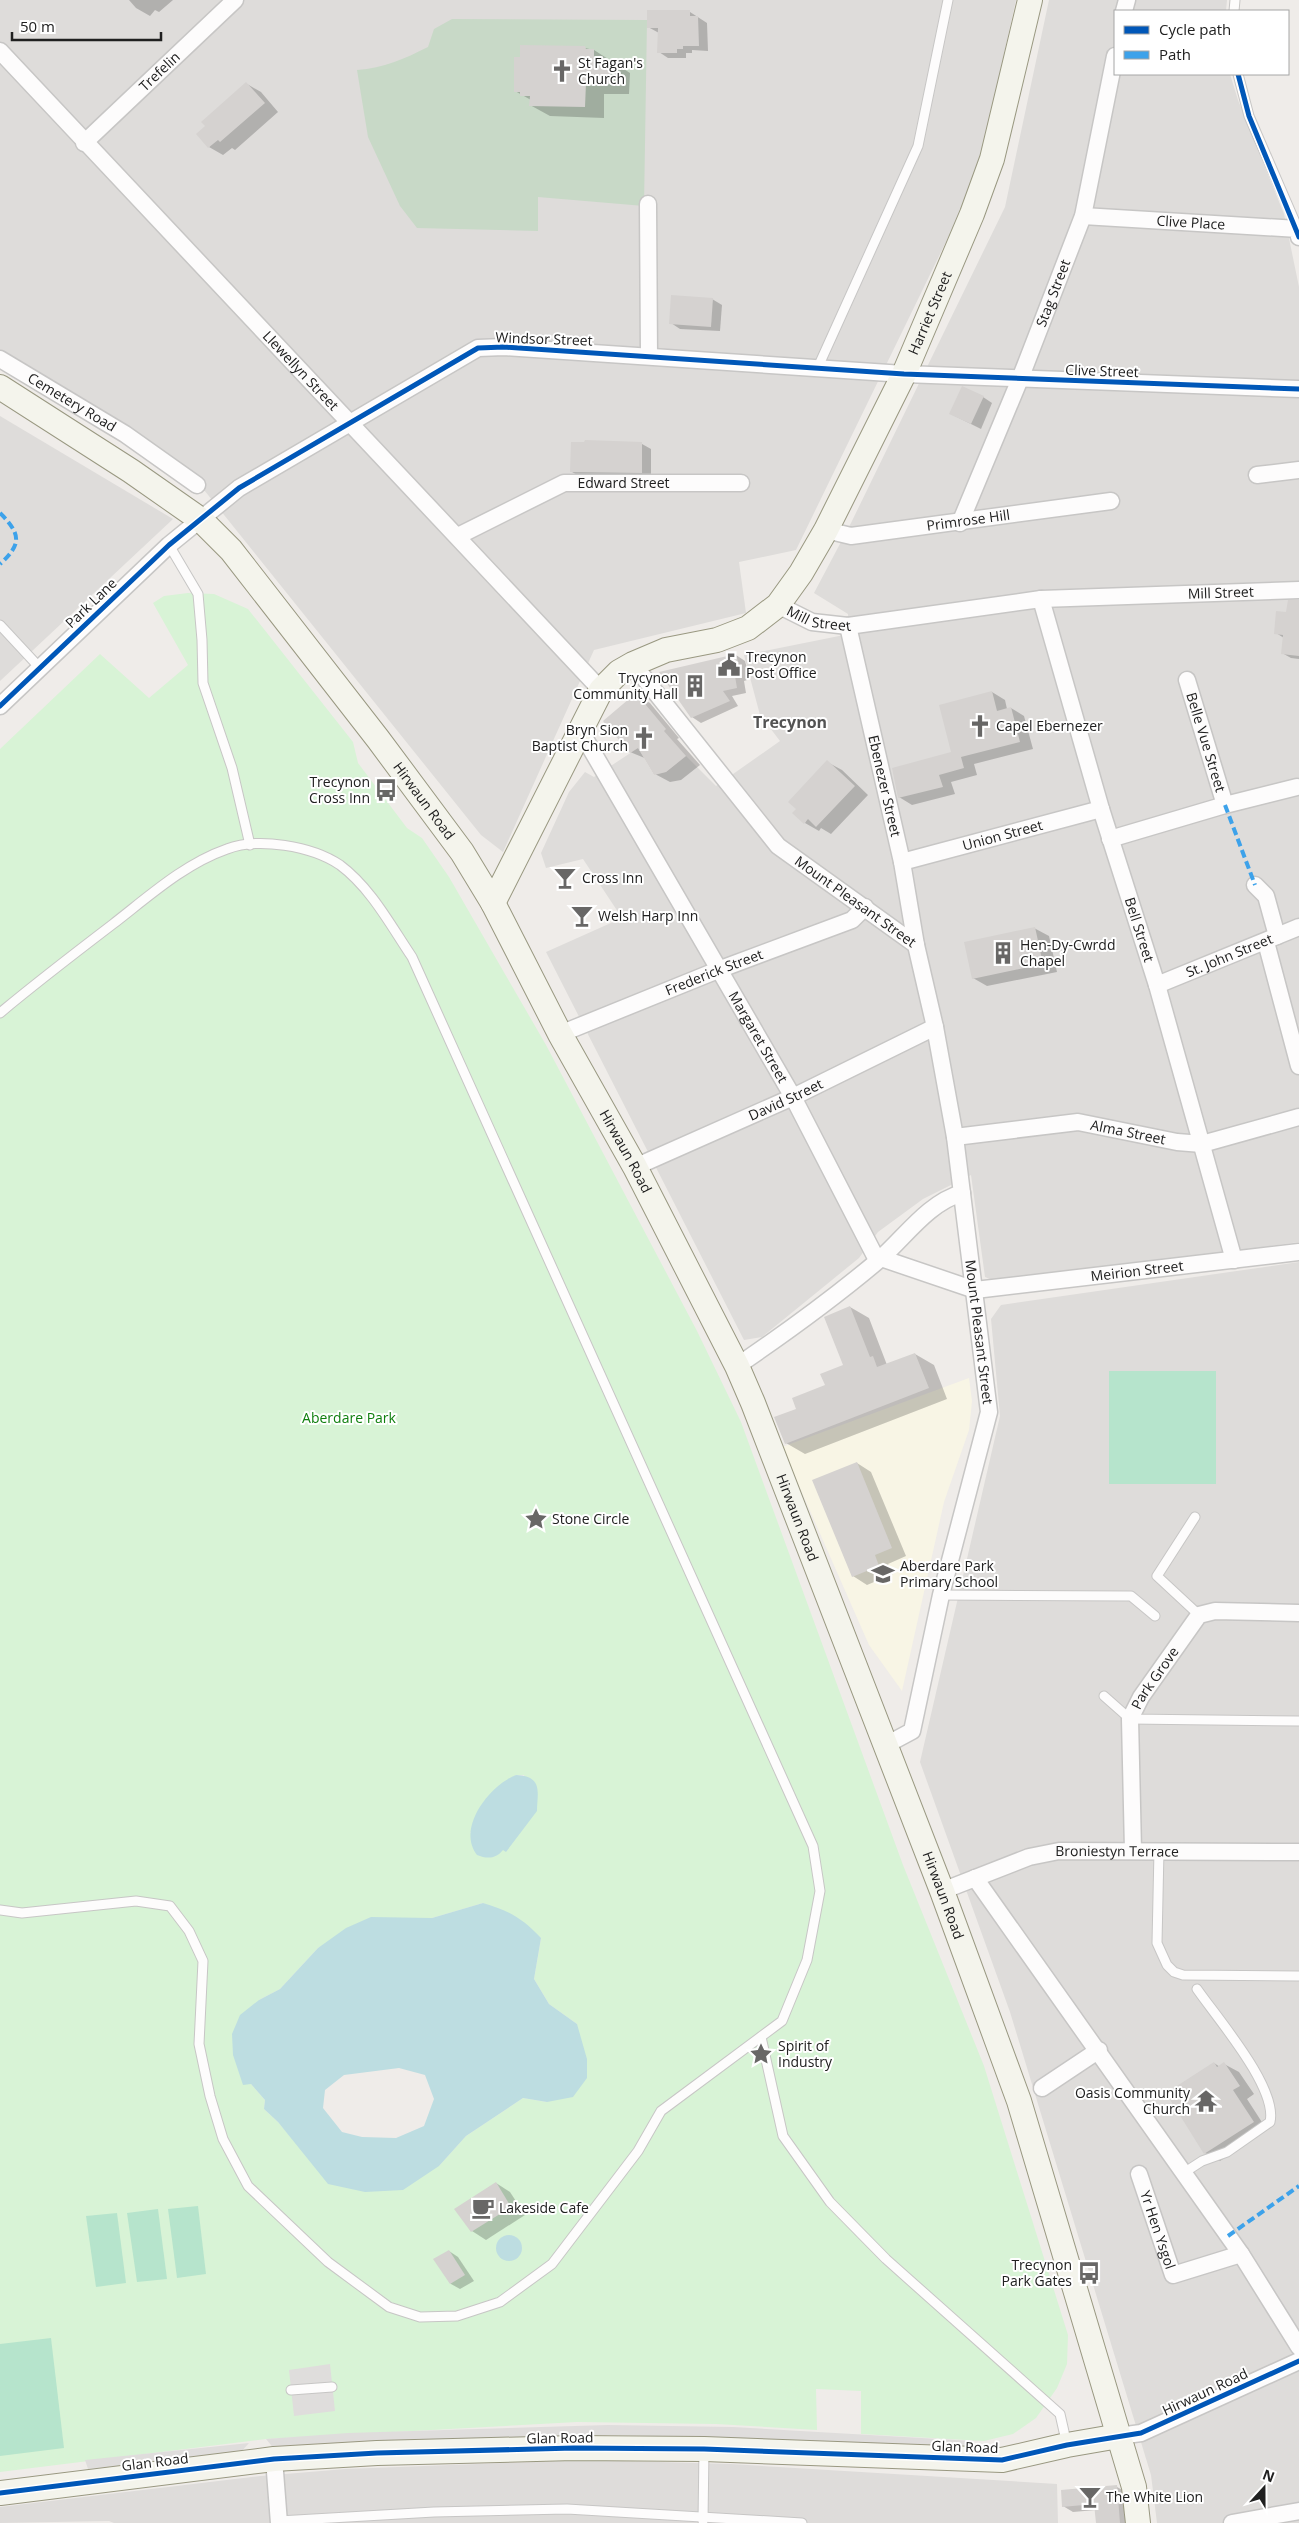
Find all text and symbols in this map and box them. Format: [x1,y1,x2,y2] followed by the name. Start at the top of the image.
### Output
[12,10,161,42] scale bar
[1114,10,1289,75] legend
[20,16,55,36] text: 50 m
[1159,19,1231,39] text: Cycle path
[1159,44,1191,64] text: Path
[135,47,184,95] street label: Trefelin
[578,53,643,88] place label: St Fagan's Church
[549,58,575,84] church icon: St Fagan's Church
[1156,210,1226,234] street label: Clive Place
[1031,257,1074,329] street label: Stag Street
[903,268,956,357] street label: Harriet Street
[259,326,343,414] street label: Llewellyn Street
[495,327,593,350] street label: Windsor Street
[1065,360,1139,381] street label: Clive Street
[24,368,120,436] street label: Cemetery Road
[577,473,670,492] street label: Edward Street
[925,505,1011,535] street label: Primrose Hill
[61,573,121,632] street label: Park Lane
[1187,582,1254,603] street label: Mill Street
[784,601,852,635] street label: Mill Street
[746,647,817,682] place label: Trecynon Post Office
[716,652,742,678] public building icon: Trecynon Post Office
[573,668,678,703] place label: Trycynon Community Hall
[682,673,708,699] building icon: Trycynon Community Hall
[1182,690,1230,794] street label: Belle Vue Street
[753,711,827,733] district label: Trecynon
[967,713,993,739] church icon: Capel Ebernezer
[996,716,1103,735] place label: Capel Ebernezer
[532,720,628,755] place label: Bryn Sion Baptist Church
[631,725,657,751] church icon: Bryn Sion Baptist Church
[864,733,906,838] street label: Ebenezer Street
[389,758,460,843] street label: Hirwaun Road
[309,772,370,807] place label: Trecynon Cross Inn
[373,777,399,803] bus stop icon: Trecynon Cross Inn
[960,815,1045,855] street label: Union Street
[791,851,920,951] street label: Mount Pleasant Street
[552,865,578,891] bar icon: Cross Inn
[582,868,643,887] place label: Cross Inn
[1121,895,1159,964] street label: Bell Street
[569,903,595,929] bar icon: Welsh Harp Inn
[598,906,698,925] place label: Welsh Harp Inn
[1183,929,1275,981] street label: St. John Street
[1020,935,1115,970] place label: Hen-Dy-Cwrdd Chapel
[990,940,1016,966] building icon: Hen-Dy-Cwrdd Chapel
[662,944,765,999] street label: Frederick Street
[725,988,793,1086] street label: Margaret Street
[745,1074,826,1125] street label: David Street
[595,1106,657,1196] street label: Hirwaun Road
[1089,1115,1167,1148] street label: Alma Street
[1090,1256,1184,1285] street label: Meirion Street
[961,1259,998,1405] street label: Mount Pleasant Street
[302,1408,397,1427] park label: Aberdare Park
[772,1471,823,1564] street label: Hirwaun Road
[523,1506,549,1532] place icon: Stone Circle
[552,1509,629,1528] place label: Stone Circle
[900,1556,998,1591] place label: Aberdare Park Primary School
[870,1561,896,1587] school or university icon: Aberdare Park Primary School
[1126,1643,1183,1712] street label: Park Grove
[1055,1841,1179,1860] street label: Broniestyn Terrace
[919,1848,969,1942] street label: Hirwaun Road
[778,2036,833,2071] place label: Spirit of Industry
[748,2041,774,2067] place icon: Spirit of Industry
[1075,2083,1191,2118] place label: Oasis Community Church
[1193,2088,1219,2114] temple icon: Oasis Community Church
[1136,2188,1180,2272] street label: Yr Hen Ysgol
[470,2195,496,2221] cafe icon: Lakeside Cafe
[499,2198,589,2217] place label: Lakeside Cafe
[1002,2255,1072,2290] place label: Trecynon Park Gates
[1076,2260,1102,2286] bus stop icon: Trecynon Park Gates
[1159,2363,1251,2420] street label: Hirwaun Road
[526,2427,594,2448] street label: Glan Road
[931,2436,999,2457] street label: Glan Road
[120,2448,189,2475] street label: Glan Road
[1239,2463,1289,2513] north arrow
[1260,2464,1278,2486] text: N
[1077,2484,1103,2510] bar icon: The White Lion
[1106,2487,1203,2506] place label: The White Lion

